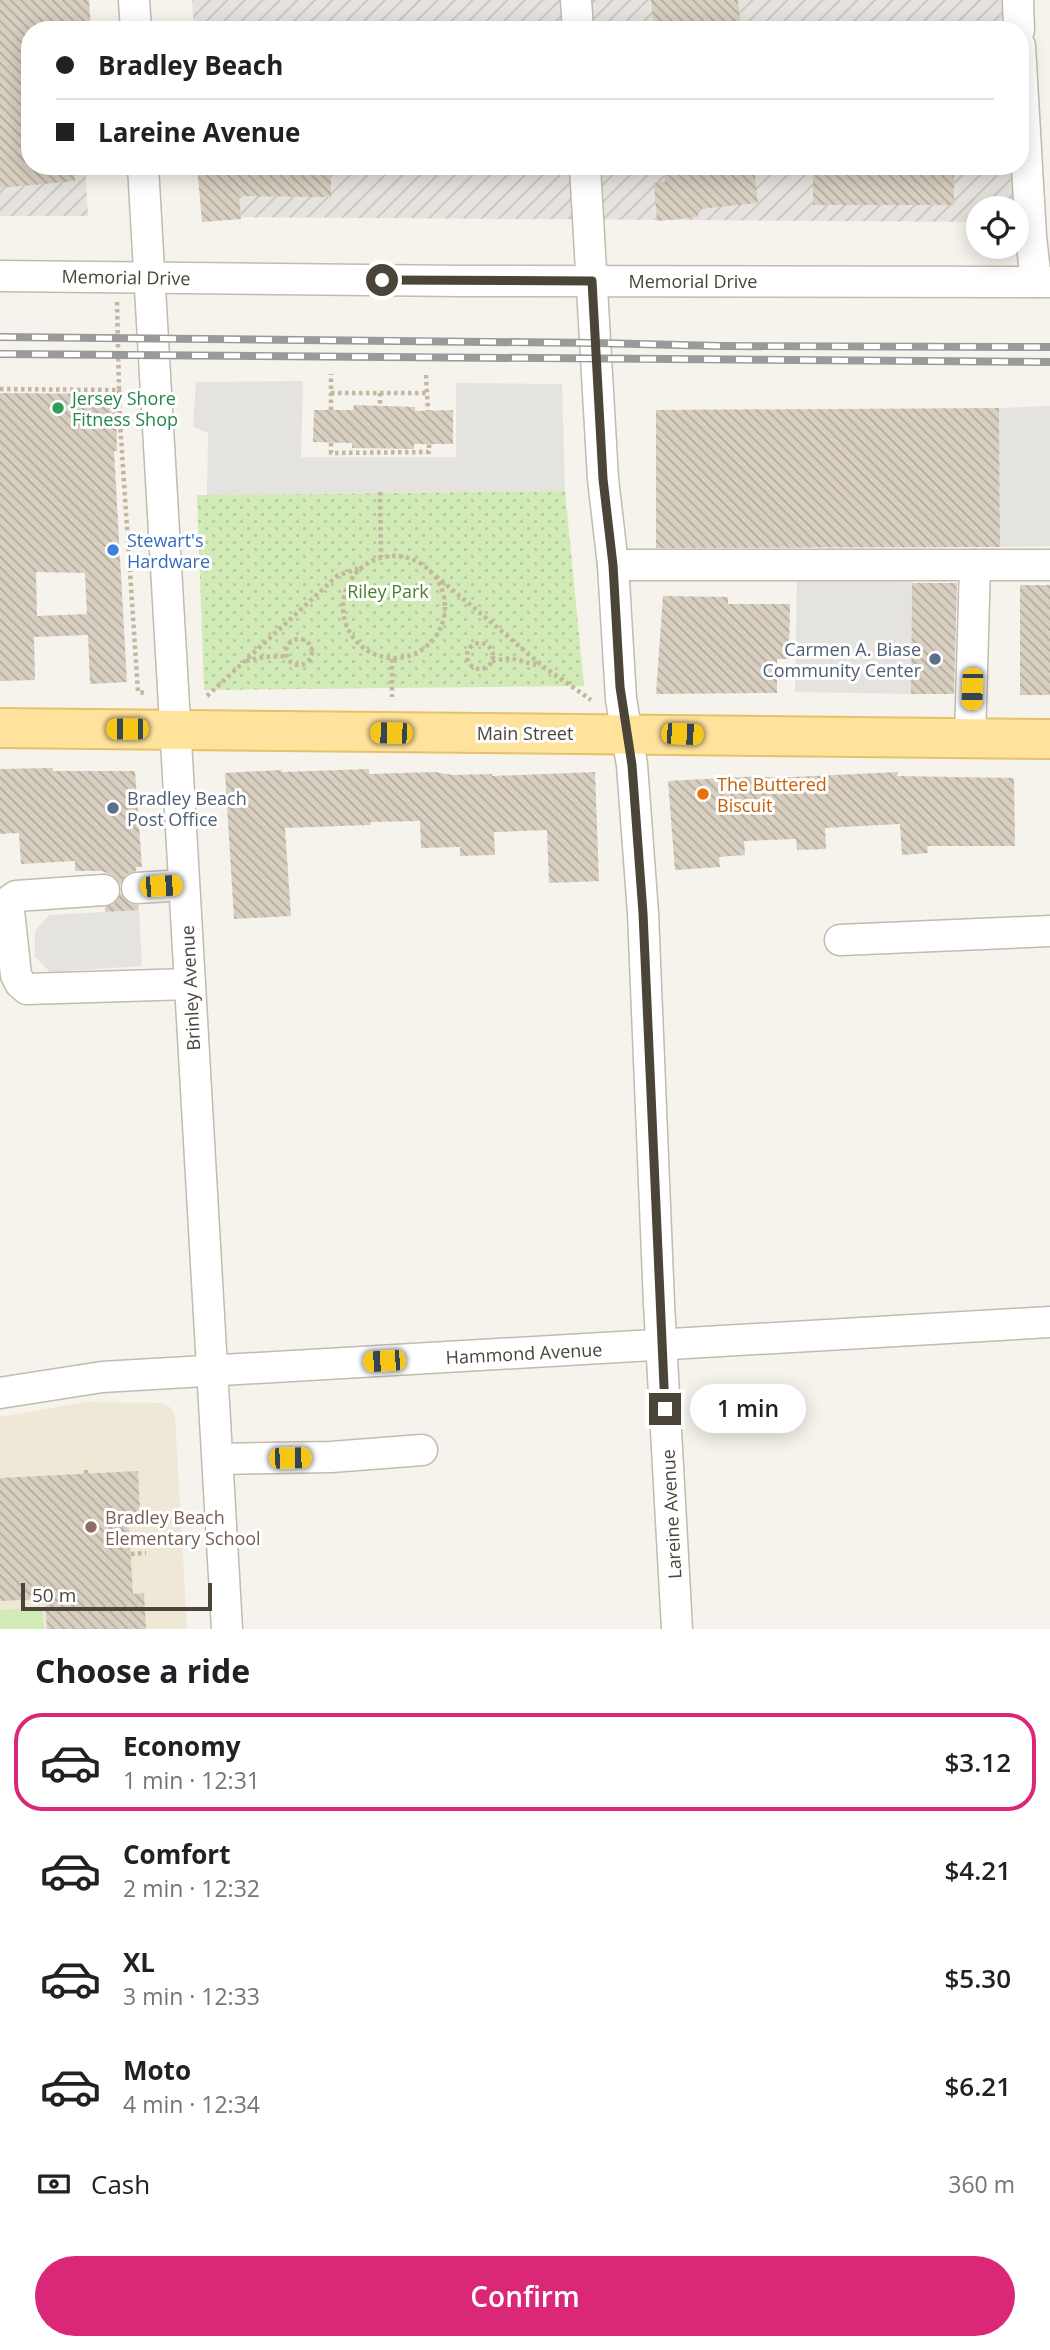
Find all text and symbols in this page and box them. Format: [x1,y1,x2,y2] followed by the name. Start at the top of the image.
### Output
[98,47,283,83] text: Bradley Beach
[98,114,300,150] text: Lareine Avenue
[966,196,1029,259] map controls
[966,196,1029,259] button: locate
[61,264,191,290] street label: Memorial Drive
[366,264,398,296] route start
[629,269,757,293] street label: Memorial Drive
[70,386,178,431] place label: Jersey Shore Fitness Shop
[50,400,66,416] marker: Jersey Shore Fitness Shop
[127,528,210,573] place label: Stewart's Hardware
[105,542,121,558] marker: Stewart's Hardware
[347,579,429,603] park label: Riley Park
[762,637,922,682] place label: Carmen A. Biase Community Center
[927,651,943,667] marker: Carmen A. Biase Community Center
[961,668,984,710] car
[107,719,149,740] car
[477,721,573,745] street label: Main Street
[370,722,413,744] car
[661,723,704,745] car
[717,772,827,817] place label: The Buttered Biscuit
[127,786,247,831] place label: Bradley Beach Post Office
[695,786,711,802] marker: The Buttered Biscuit
[105,800,121,816] marker: Bradley Beach Post Office
[140,874,183,898] car
[175,925,205,1051] street label: Brinley Avenue
[445,1337,603,1369] street label: Hammond Avenue
[363,1349,406,1373] car
[690,1384,805,1434] callout: 1 min
[717,1392,779,1424] text: 1 min
[649,1393,681,1425] route end
[269,1447,312,1469] car
[656,1449,686,1579] street label: Lareine Avenue
[105,1505,261,1550] place label: Bradley Beach Elementary School
[83,1519,99,1535] marker: Bradley Beach Elementary School
[21,1580,212,1612] scale bar
[32,1582,76,1608] text: 50 m
[35,1649,250,1692] text: Choose a ride
[123,1728,241,1764] text: Economy
[39,1731,102,1794] icon: car
[944,1744,1011,1780] text: $3.12
[123,1764,260,1796] text: 1 min · 12:31
[123,1836,230,1872] text: Comfort
[39,1839,102,1902] icon: car
[944,1852,1011,1888] text: $4.21
[123,1872,260,1904] text: 2 min · 12:32
[123,1944,155,1980] text: XL
[39,1947,102,2010] icon: car
[944,1960,1011,1996] text: $5.30
[123,1980,260,2012] text: 3 min · 12:33
[123,2052,191,2088] text: Moto
[39,2055,102,2118] icon: car
[944,2068,1011,2104] text: $6.21
[123,2088,260,2120] text: 4 min · 12:34
[35,2165,73,2203] icon: cash
[91,2166,150,2202] text: Cash
[948,2168,1015,2200] text: 360 m
[35,2256,1015,2336] button: Confirm

